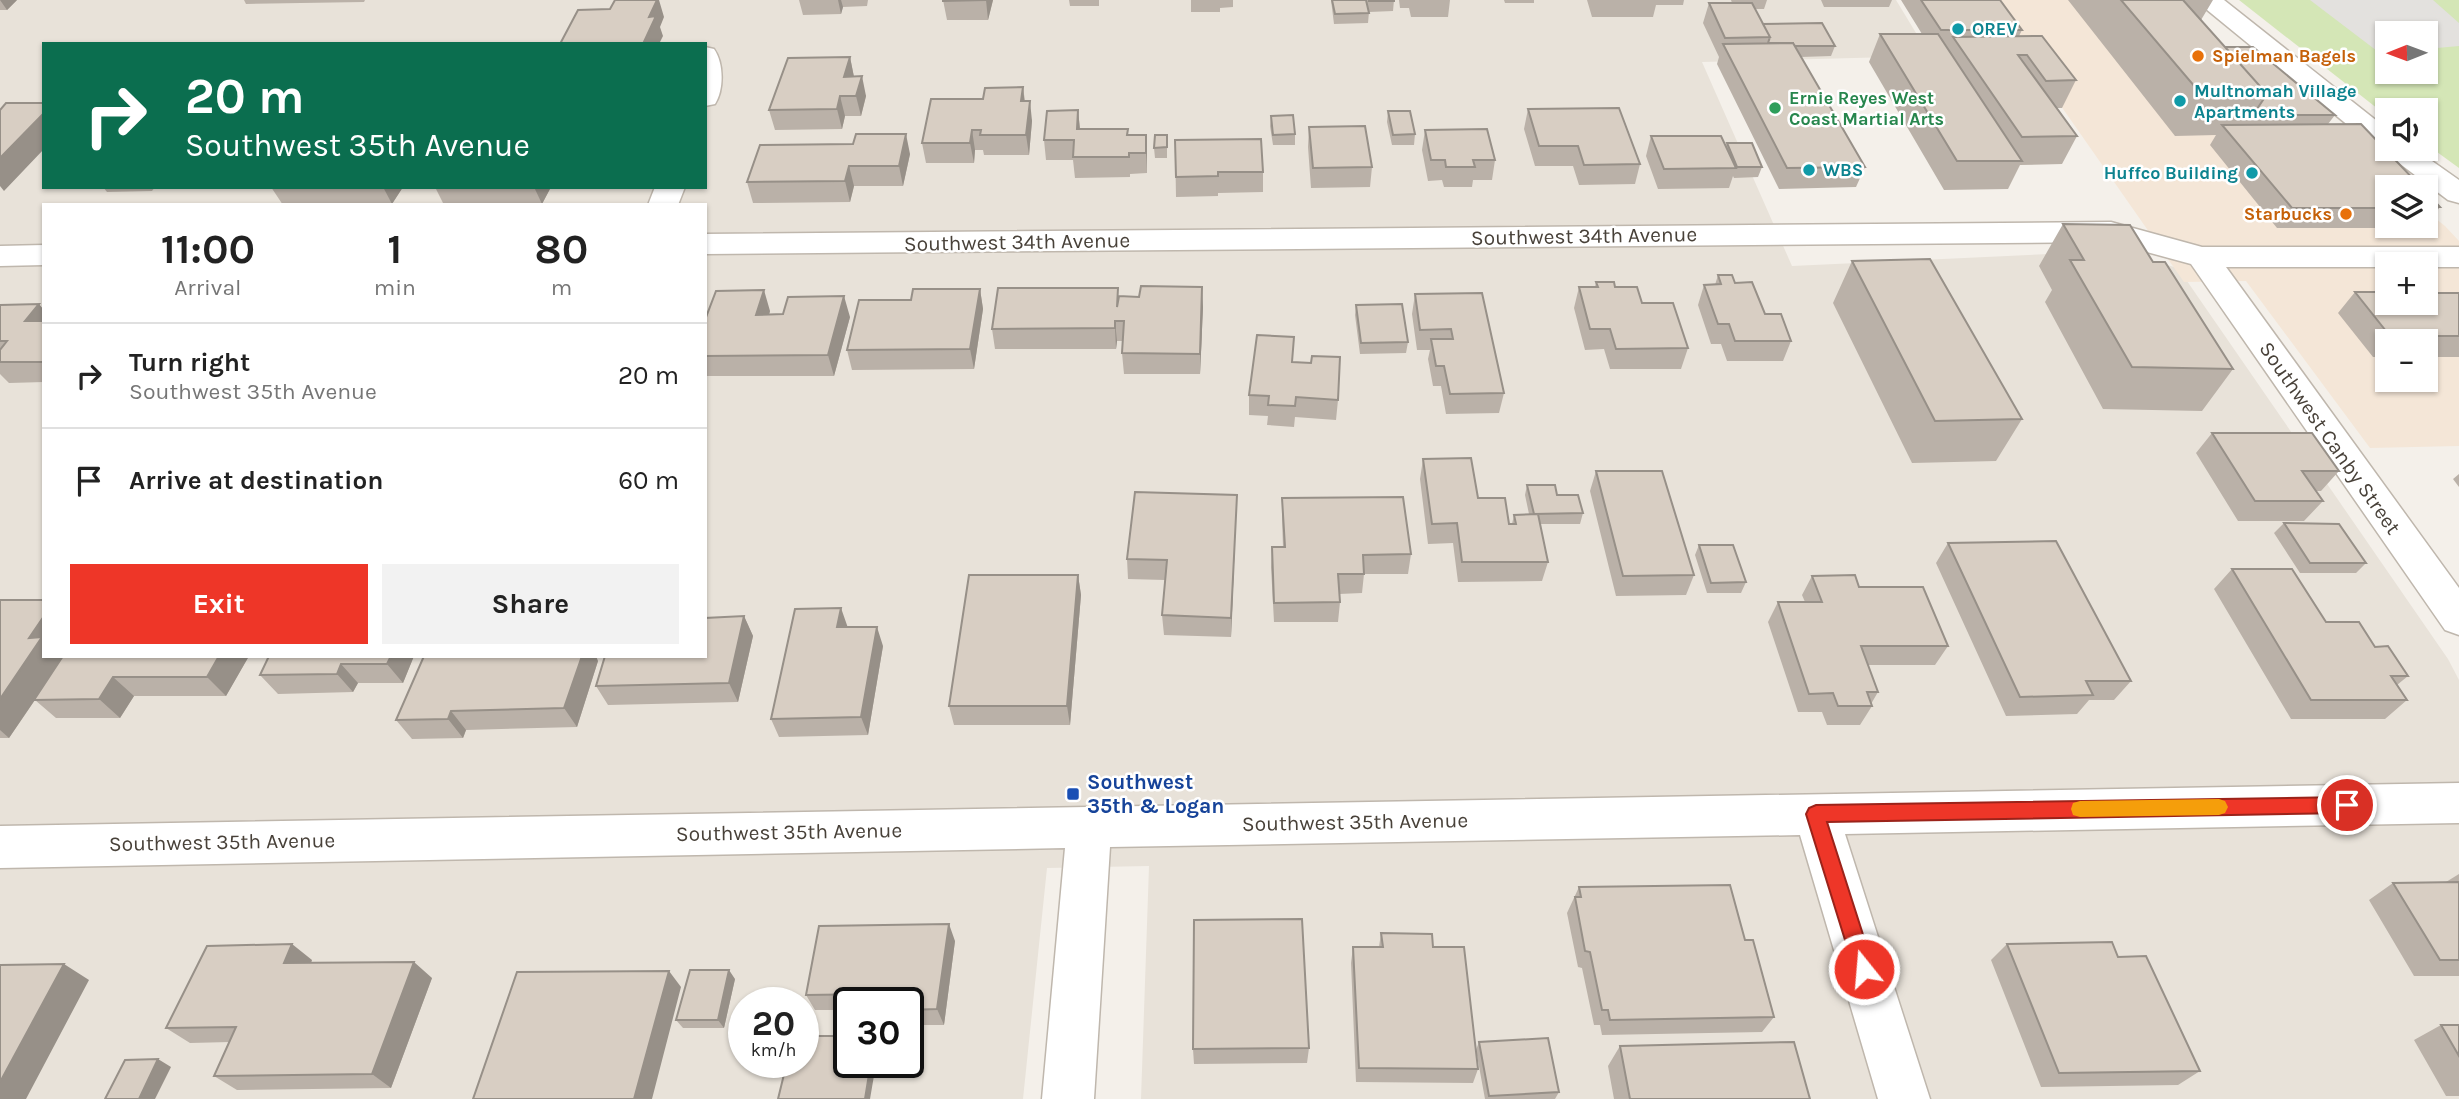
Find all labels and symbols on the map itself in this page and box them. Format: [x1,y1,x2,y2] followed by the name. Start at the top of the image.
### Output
[1972,18,2017,40] place label: OREV
[1950,21,1966,37] marker: OREV
[2375,21,2438,84] north arrow
[2212,45,2356,67] place label: Spielman Bagels
[2190,48,2206,64] marker: Spielman Bagels
[2194,80,2357,123] place label: Multnomah Village Apartments
[1789,87,1944,130] place label: Ernie Reyes West Coast Martial Arts
[2172,93,2188,109] marker: Multnomah Village Apartments
[1767,100,1783,116] marker: Ernie Reyes West Coast Martial Arts
[1823,159,1863,181] place label: WBS
[1801,162,1817,178] marker: WBS
[2104,162,2239,184] place label: Huffco Building
[2244,165,2260,181] marker: Huffco Building
[2244,203,2332,225] place label: Starbucks
[2338,206,2354,222] marker: Starbucks
[1471,222,1697,250] street label: Southwest 34th Avenue
[904,228,1130,256] street label: Southwest 34th Avenue
[2254,337,2406,539] street label: Southwest Canby Street
[1087,770,1224,818] place label: Southwest 35th & Logan
[2317,775,2377,835] pin
[1065,786,1081,802] marker: Southwest 35th & Logan
[1242,808,1468,836] street label: Southwest 35th Avenue
[676,818,902,846] street label: Southwest 35th Avenue
[109,828,335,856] street label: Southwest 35th Avenue
[1827,932,1901,1006] position arrow
[833,987,924,1078] speed limit sign: 30

